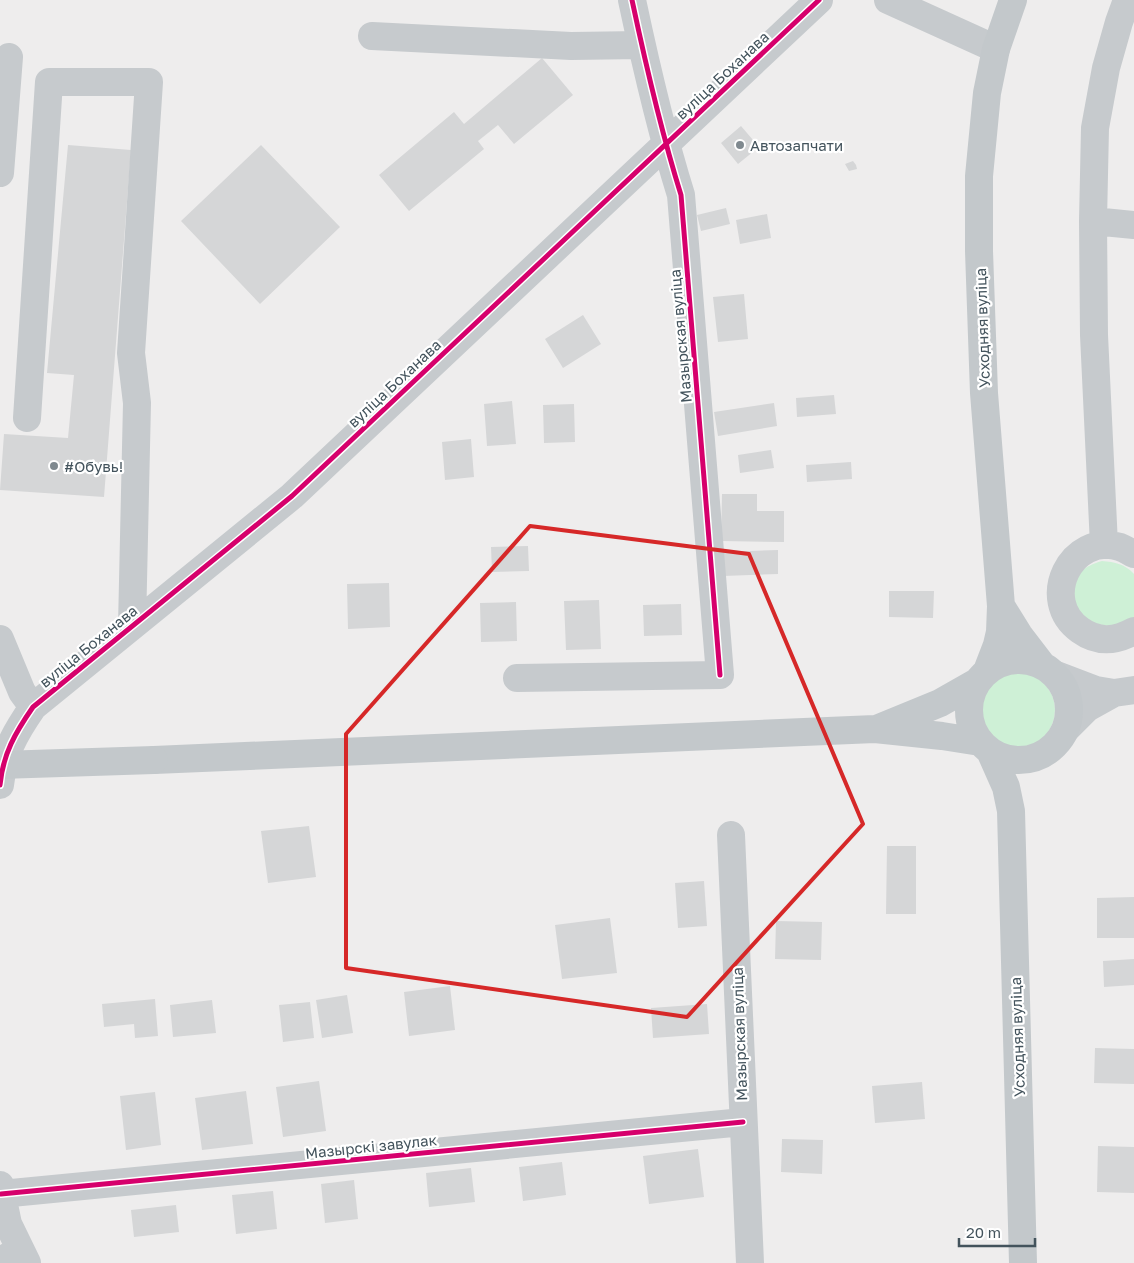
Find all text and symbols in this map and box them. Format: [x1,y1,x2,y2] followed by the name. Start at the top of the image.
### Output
[672,27,772,123] street label: вуліца Боханава
[750,136,843,154] place label: Автозапчати
[734,139,746,151] marker: Автозапчати
[971,268,993,388] street label: Усходняя вуліца
[665,269,695,403] street label: Мазырская вуліца
[344,335,444,431] street label: вуліца Боханава
[64,457,123,475] place label: #Обувь!
[48,460,60,472] marker: #Обувь!
[35,601,141,691] street label: вуліца Боханава
[728,967,750,1101] street label: Мазырская вуліца
[1006,977,1028,1097] street label: Усходняя вуліца
[304,1130,438,1162] street label: Мазырскі завулак
[959,1216,1035,1248] scale bar
[966,1223,1001,1241] text: 20 m

